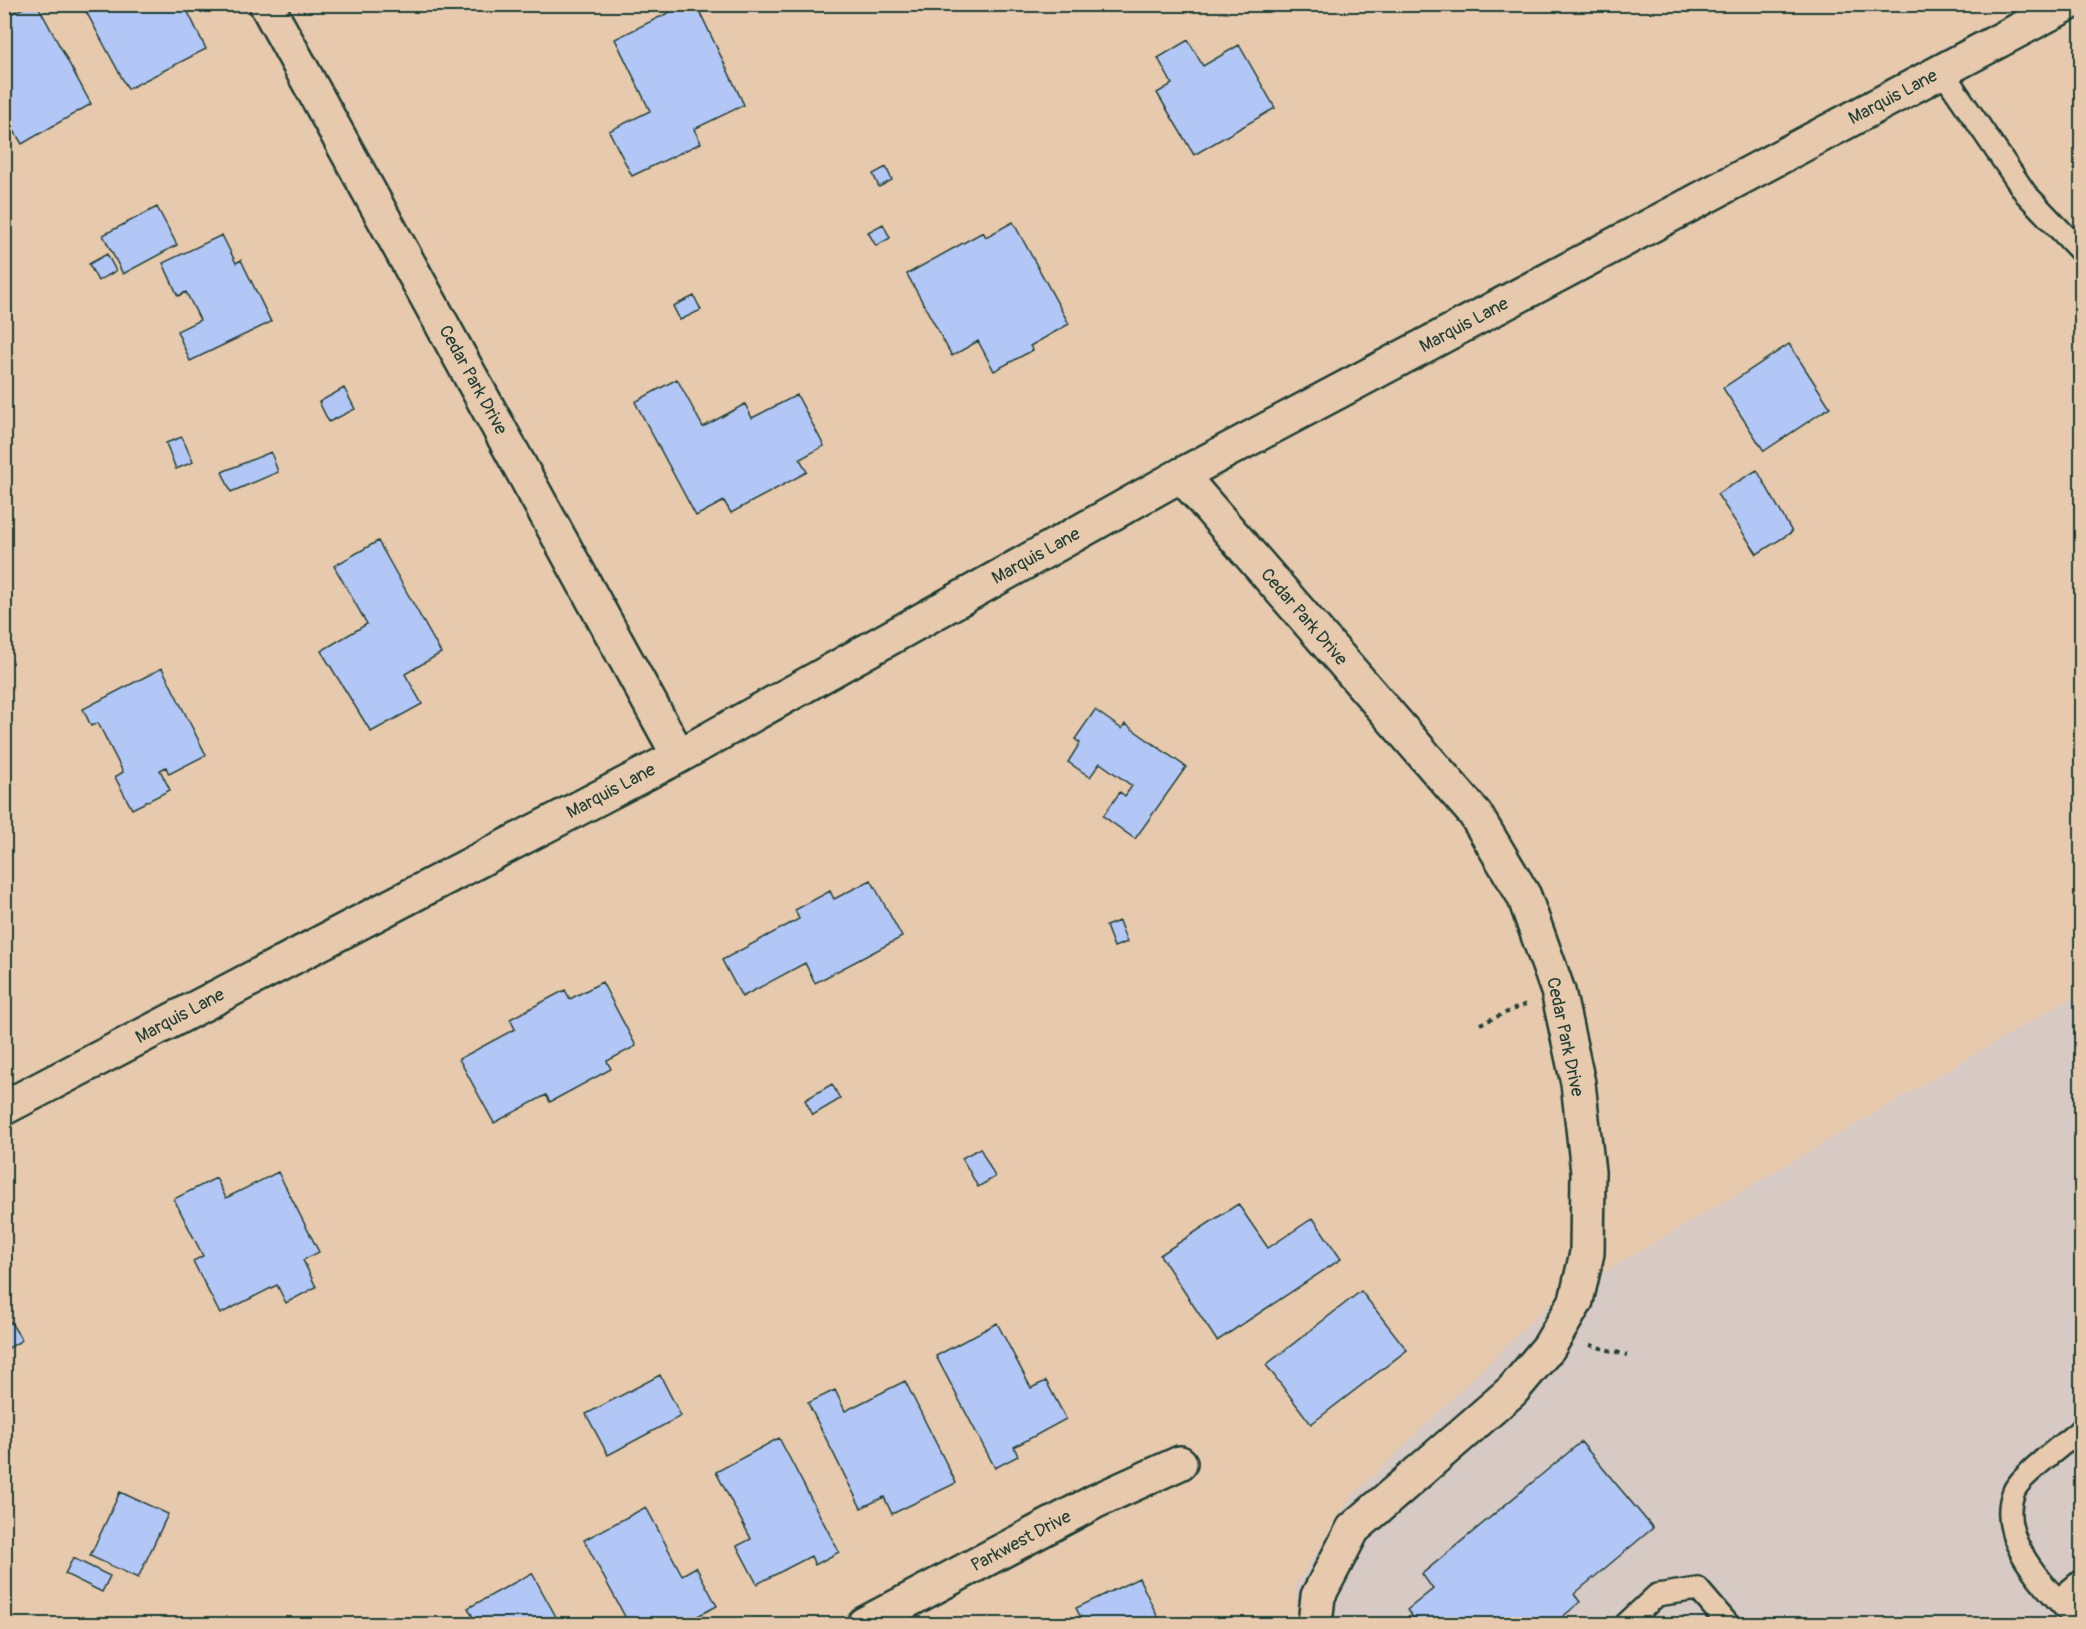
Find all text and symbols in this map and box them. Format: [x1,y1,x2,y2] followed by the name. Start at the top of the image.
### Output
[1845,64,1942,130] street label: Marquis Lane
[1416,292,1513,358] street label: Marquis Lane
[434,321,513,439] street label: Cedar Park Drive
[988,522,1084,590] street label: Marquis Lane
[1256,564,1353,670] street label: Cedar Park Drive
[563,758,660,824] street label: Marquis Lane
[1541,975,1589,1099] street label: Cedar Park Drive
[132,983,229,1049] street label: Marquis Lane
[967,1505,1075,1577] street label: Parkwest Drive

